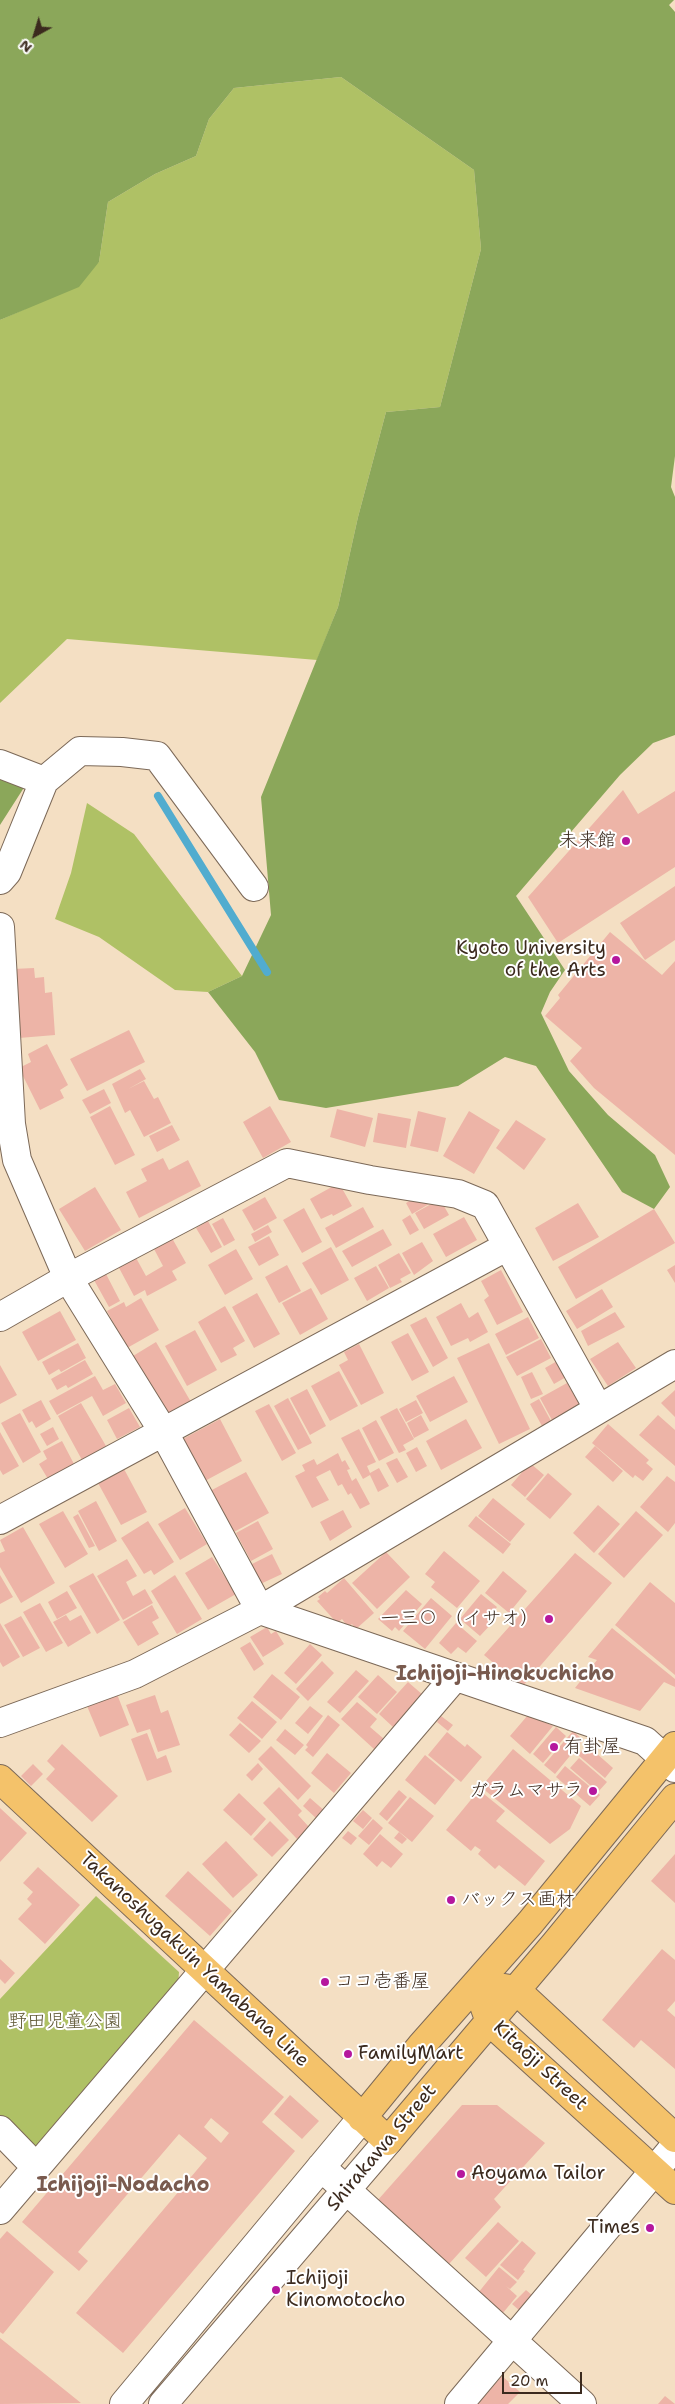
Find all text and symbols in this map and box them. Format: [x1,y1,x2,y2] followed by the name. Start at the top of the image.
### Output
[10,10,60,60] north arrow
[16,36,36,57] text: N
[559,830,616,852] place label: 未来館
[620,835,632,847] marker: 未来館
[456,938,606,982] place label: Kyoto University of the Arts
[610,954,622,966] marker: Kyoto University of the Arts
[381,1608,539,1630] place label: 一三〇 （イサオ）
[543,1613,555,1625] marker: 一三〇 （イサオ）
[396,1663,614,1687] district label: Ichijoji-Hinokuchicho
[564,1736,621,1758] place label: 有卦屋
[548,1741,560,1753] marker: 有卦屋
[469,1780,583,1802] place label: ガラムマサラ
[587,1785,599,1797] marker: ガラムマサラ
[75,1848,313,2072] street label: Takanoshugakuin Yamabana Line
[461,1889,575,1911] place label: バックス画材
[445,1894,457,1906] marker: バックス画材
[335,1971,430,1993] place label: ココ壱番屋
[319,1976,331,1988] marker: ココ壱番屋
[8,2011,122,2033] park label: 野田児童公園
[488,2016,592,2116] street label: Kitaōji Street
[358,2043,464,2065] place label: FamilyMart
[342,2048,354,2060] marker: FamilyMart
[322,2080,442,2216] street label: Shirakawa Street
[471,2163,606,2185] place label: Aoyama Tailor
[455,2168,467,2180] marker: Aoyama Tailor
[36,2174,210,2198] district label: Ichijoji-Nodacho
[587,2217,640,2239] place label: Times
[644,2222,656,2234] marker: Times
[286,2268,405,2312] place label: Ichijoji Kinomotocho
[270,2284,282,2296] marker: Ichijoji Kinomotocho
[505,2362,585,2394] scale bar
[510,2371,549,2391] text: 20 m

